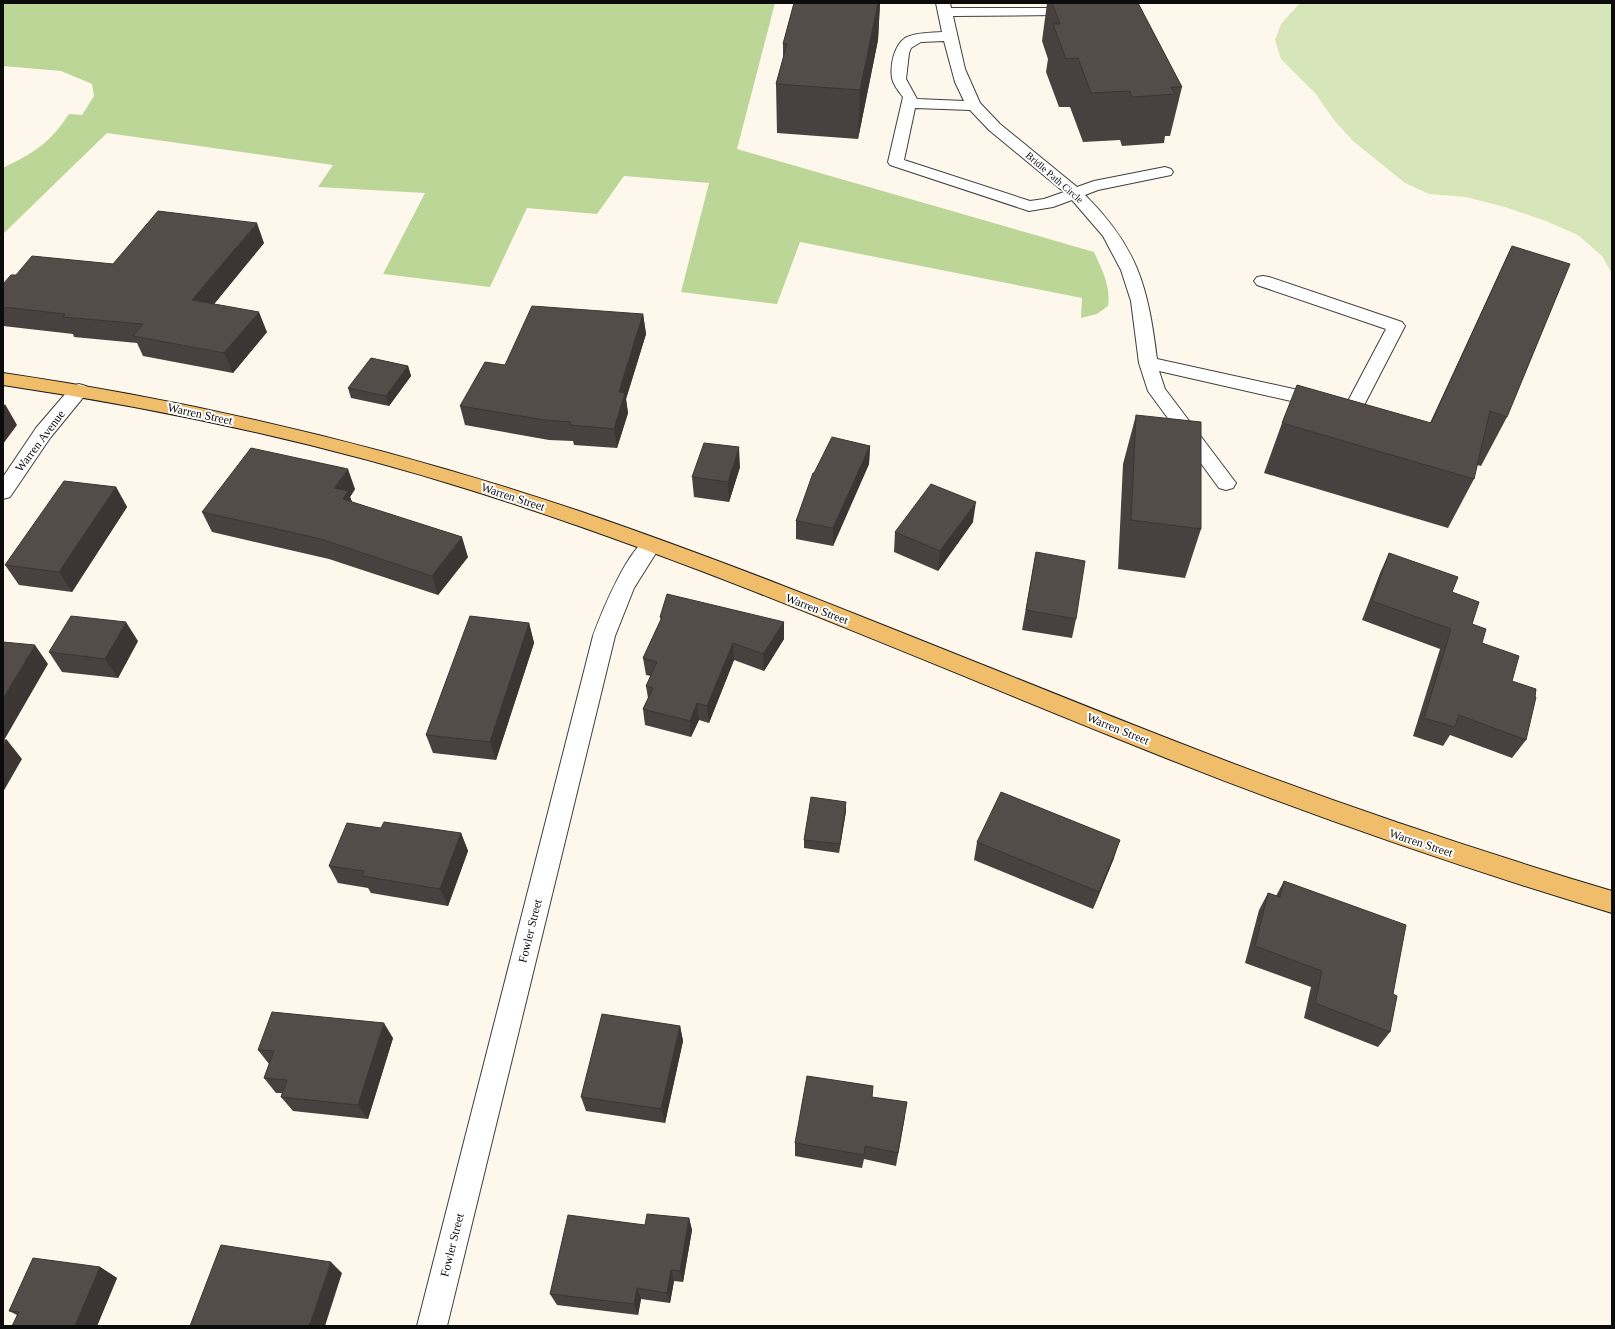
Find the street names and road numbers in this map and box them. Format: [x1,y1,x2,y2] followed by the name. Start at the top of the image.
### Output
[1024,150,1086,206] street label: Bridle Path Circle
[166,400,234,428] street label: Warren Street
[12,407,68,475] street label: Warren Avenue
[479,480,547,514] street label: Warren Street
[784,591,851,628] street label: Warren Street
[1085,710,1152,748] street label: Warren Street
[1387,826,1455,860] street label: Warren Street
[515,897,545,964] street label: Fowler Street
[437,1211,467,1278] street label: Fowler Street

